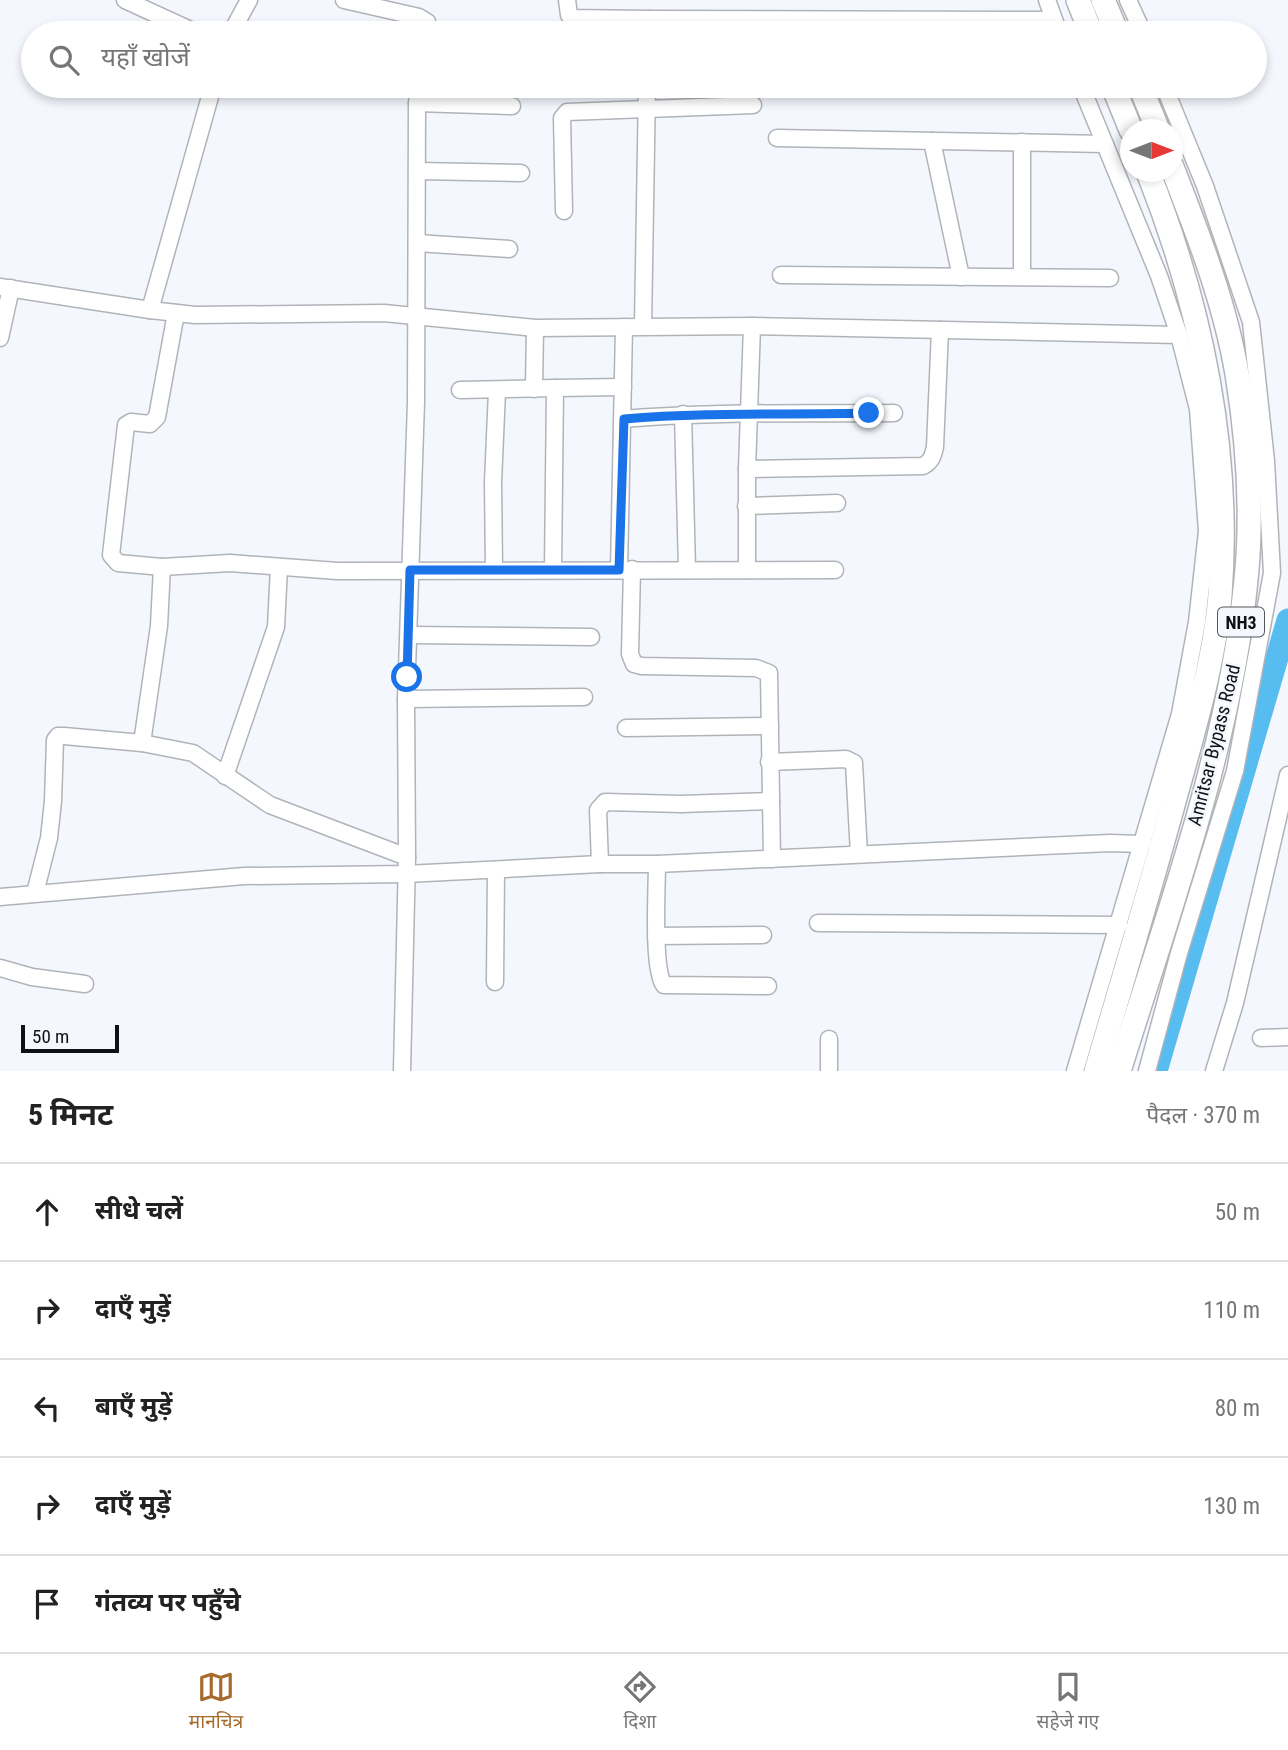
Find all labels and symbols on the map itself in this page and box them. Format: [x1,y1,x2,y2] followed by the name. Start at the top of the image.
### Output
[1120,119,1183,182] north arrow
[853,397,884,428] route end
[1218,608,1264,636] road number: NH3
[391,661,422,692] route start
[1183,662,1245,828] street label: Amritsar Bypass Road
[21,1022,119,1054] scale bar

